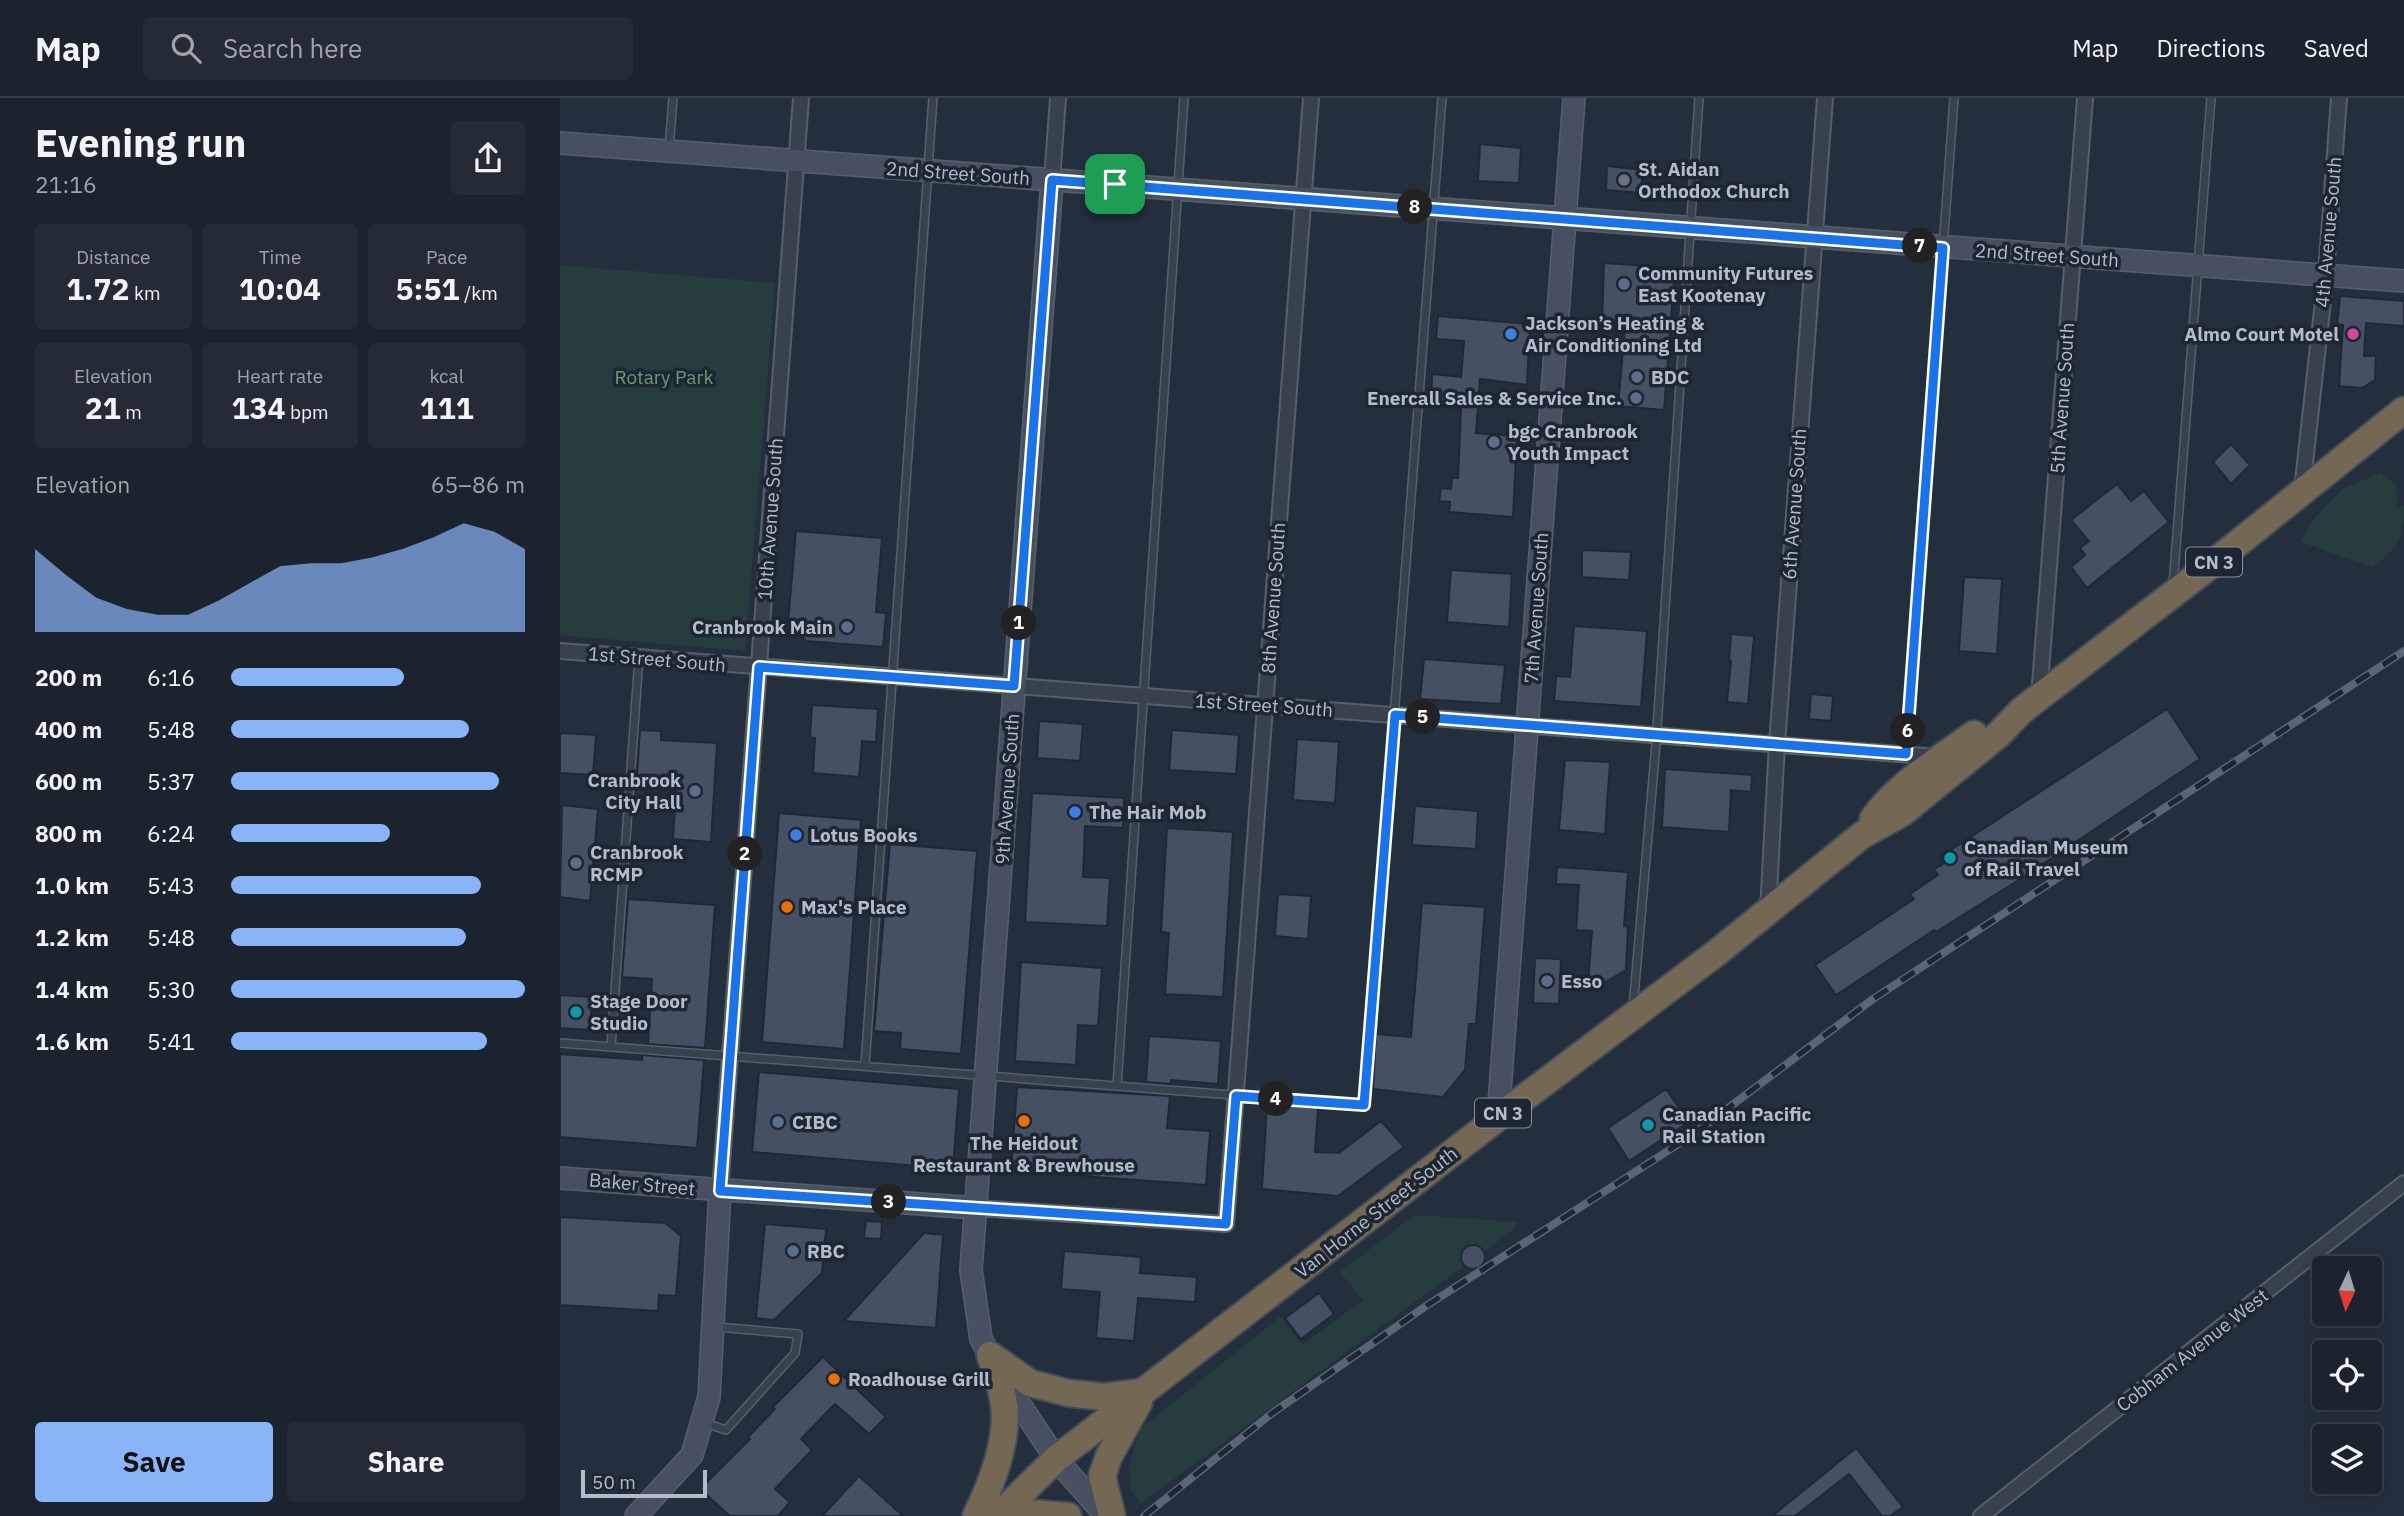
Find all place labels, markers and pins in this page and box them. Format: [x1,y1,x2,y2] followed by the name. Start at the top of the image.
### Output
[1085,154,1145,214] pin
[1638,157,1789,203] place label: St. Aidan Orthodox Church
[1616,172,1632,188] marker: St. Aidan Orthodox Church
[1398,190,1432,224] pin: 8
[1902,228,1938,264] pin: 7
[1638,261,1813,307] place label: Community Futures East Kootenay
[1616,276,1632,292] marker: Community Futures East Kootenay
[1525,311,1705,357] place label: Jackson’s Heating & Air Conditioning Ltd
[2184,322,2339,346] place label: Almo Court Motel
[1503,326,1519,342] marker: Jackson’s Heating & Air Conditioning Ltd
[2345,326,2361,342] marker: Almo Court Motel
[1651,365,1689,389] place label: BDC
[1629,369,1645,385] marker: BDC
[1367,386,1622,410] place label: Enercall Sales & Service Inc.
[1628,390,1644,406] marker: Enercall Sales & Service Inc.
[1508,419,1638,465] place label: bgc Cranbrook Youth Impact
[1486,434,1502,450] marker: bgc Cranbrook Youth Impact
[1002,606,1036,640] pin: 1
[692,615,833,639] place label: Cranbrook Main
[839,619,855,635] marker: Cranbrook Main
[1406,700,1440,734] pin: 5
[1890,714,1926,748] pin: 6
[588,768,681,814] place label: Cranbrook City Hall
[687,783,703,799] marker: Cranbrook City Hall
[1089,800,1207,824] place label: The Hair Mob
[1067,804,1083,820] marker: The Hair Mob
[810,823,918,847] place label: Lotus Books
[788,827,804,843] marker: Lotus Books
[1964,835,2128,881] place label: Canadian Museum of Rail Travel
[728,836,762,872] pin: 2
[590,840,683,886] place label: Cranbrook RCMP
[1942,850,1958,866] marker: Canadian Museum of Rail Travel
[568,855,584,871] marker: Cranbrook RCMP
[801,895,907,919] place label: Max's Place
[779,899,795,915] marker: Max's Place
[1561,969,1603,993] place label: Esso
[1539,973,1555,989] marker: Esso
[590,989,688,1035] place label: Stage Door Studio
[568,1004,584,1020] marker: Stage Door Studio
[1258,1082,1294,1116] pin: 4
[1662,1102,1811,1148] place label: Canadian Pacific Rail Station
[792,1110,838,1134] place label: CIBC
[1016,1113,1032,1129] marker: The Heidout Restaurant & Brewhouse
[770,1114,786,1130] marker: CIBC
[1640,1117,1656,1133] marker: Canadian Pacific Rail Station
[913,1131,1135,1177] place label: The Heidout Restaurant & Brewhouse
[872,1184,906,1220] pin: 3
[807,1239,845,1263] place label: RBC
[785,1243,801,1259] marker: RBC
[848,1367,990,1391] place label: Roadhouse Grill
[826,1371,842,1387] marker: Roadhouse Grill

